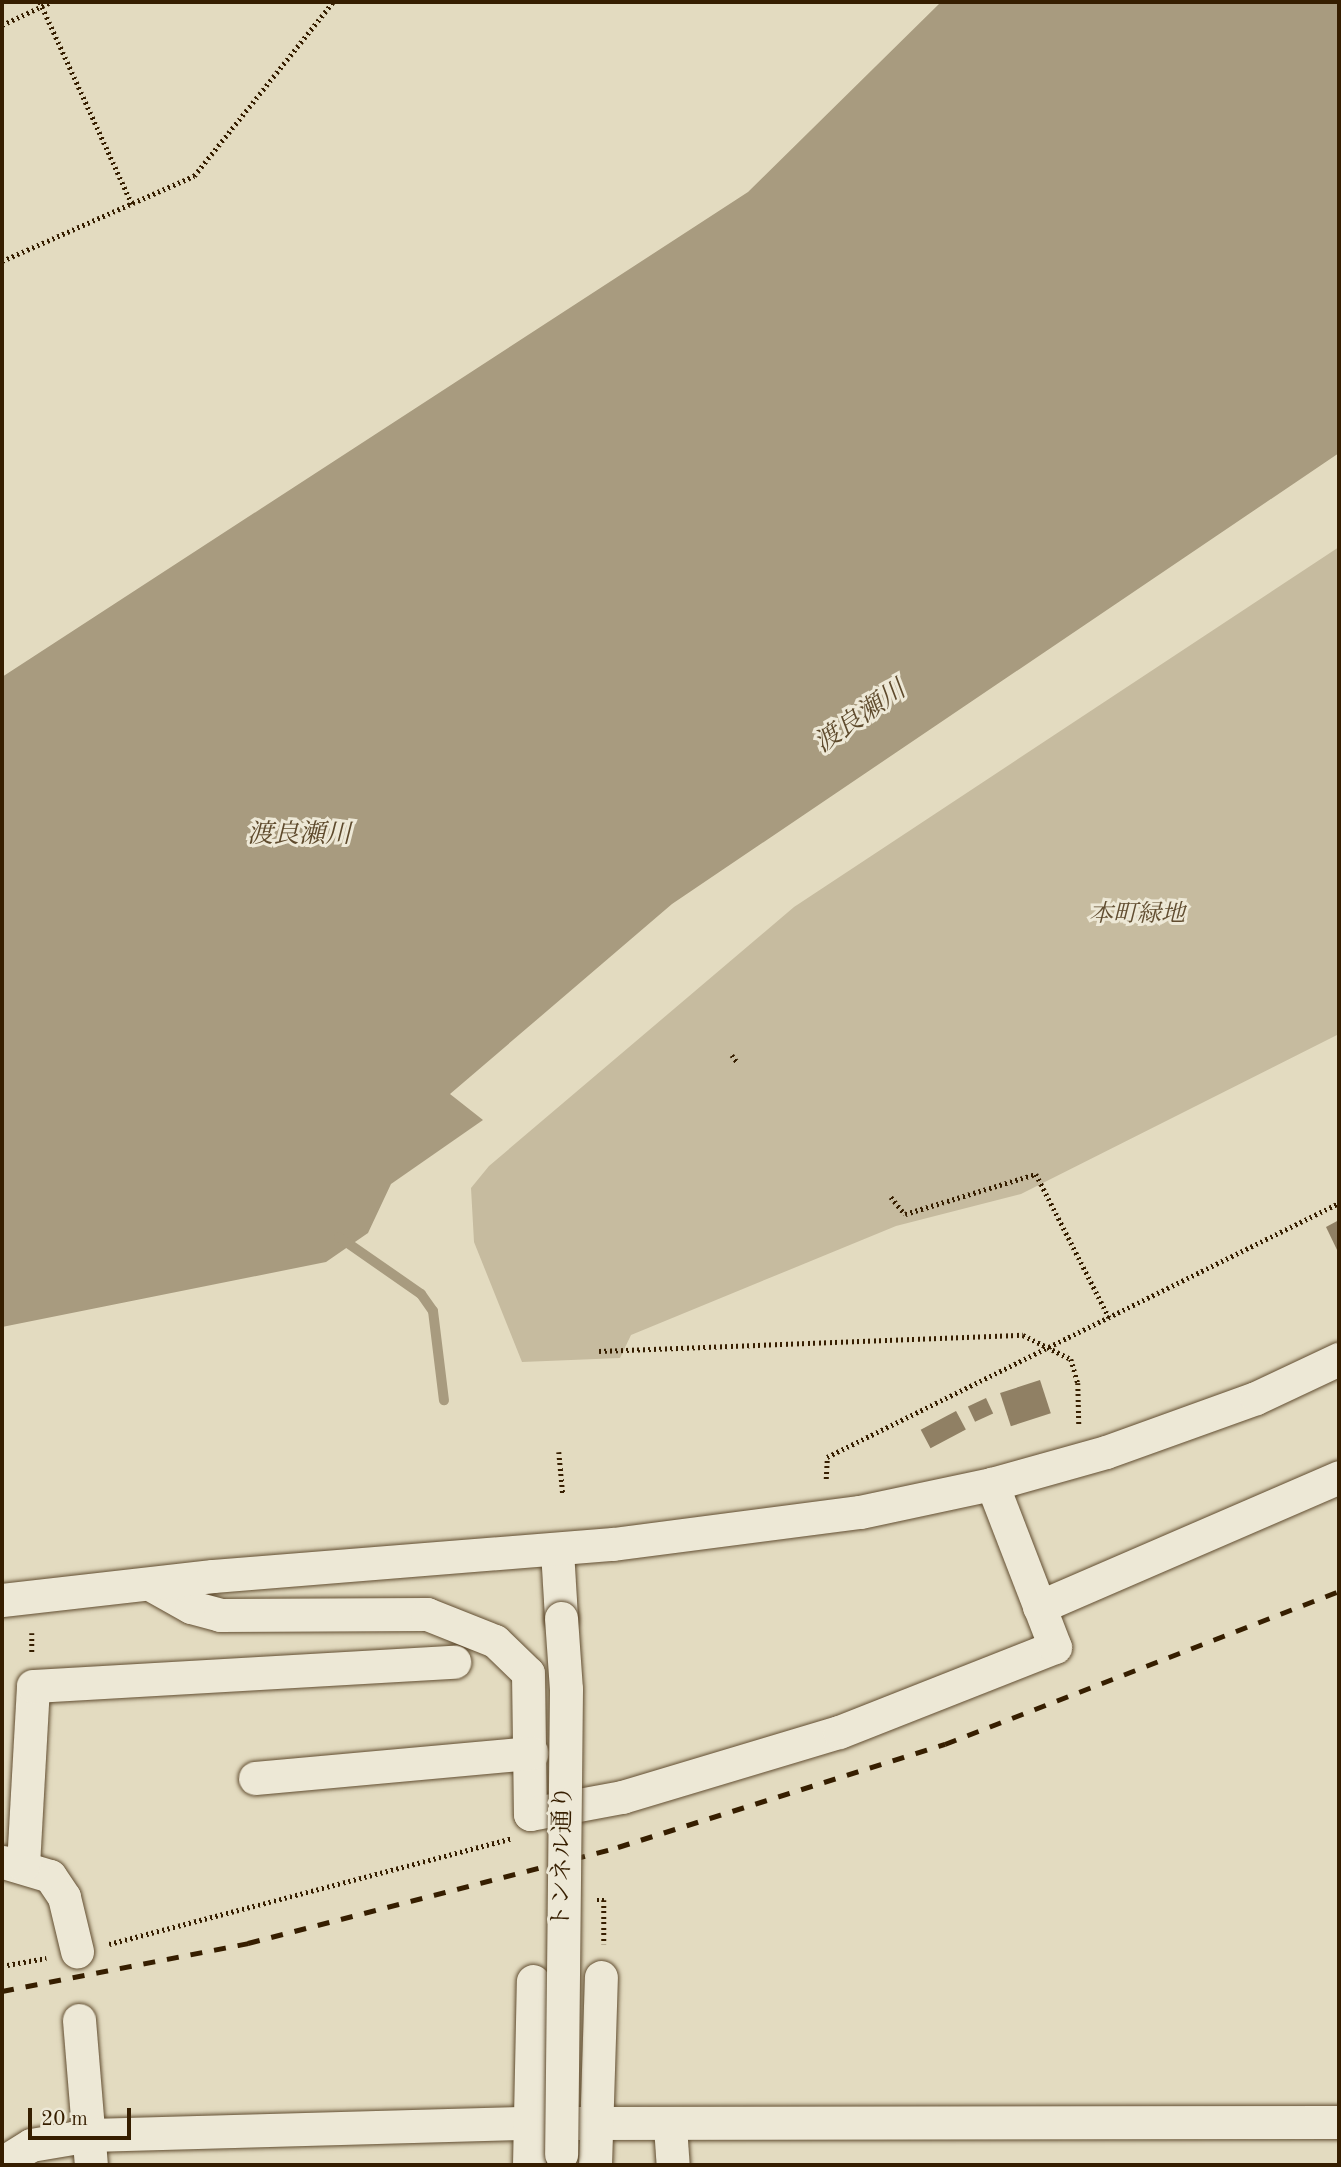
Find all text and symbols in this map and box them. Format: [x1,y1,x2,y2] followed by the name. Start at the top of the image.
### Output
[809,675,913,761] water label: 渡良瀬川
[247,820,351,852] water label: 渡良瀬川
[1089,902,1185,930] park label: 本町緑地
[548,1785,580,1929] street label: トンネル通り
[32,2094,135,2138] scale bar
[41,2109,88,2130] text: 20 m

